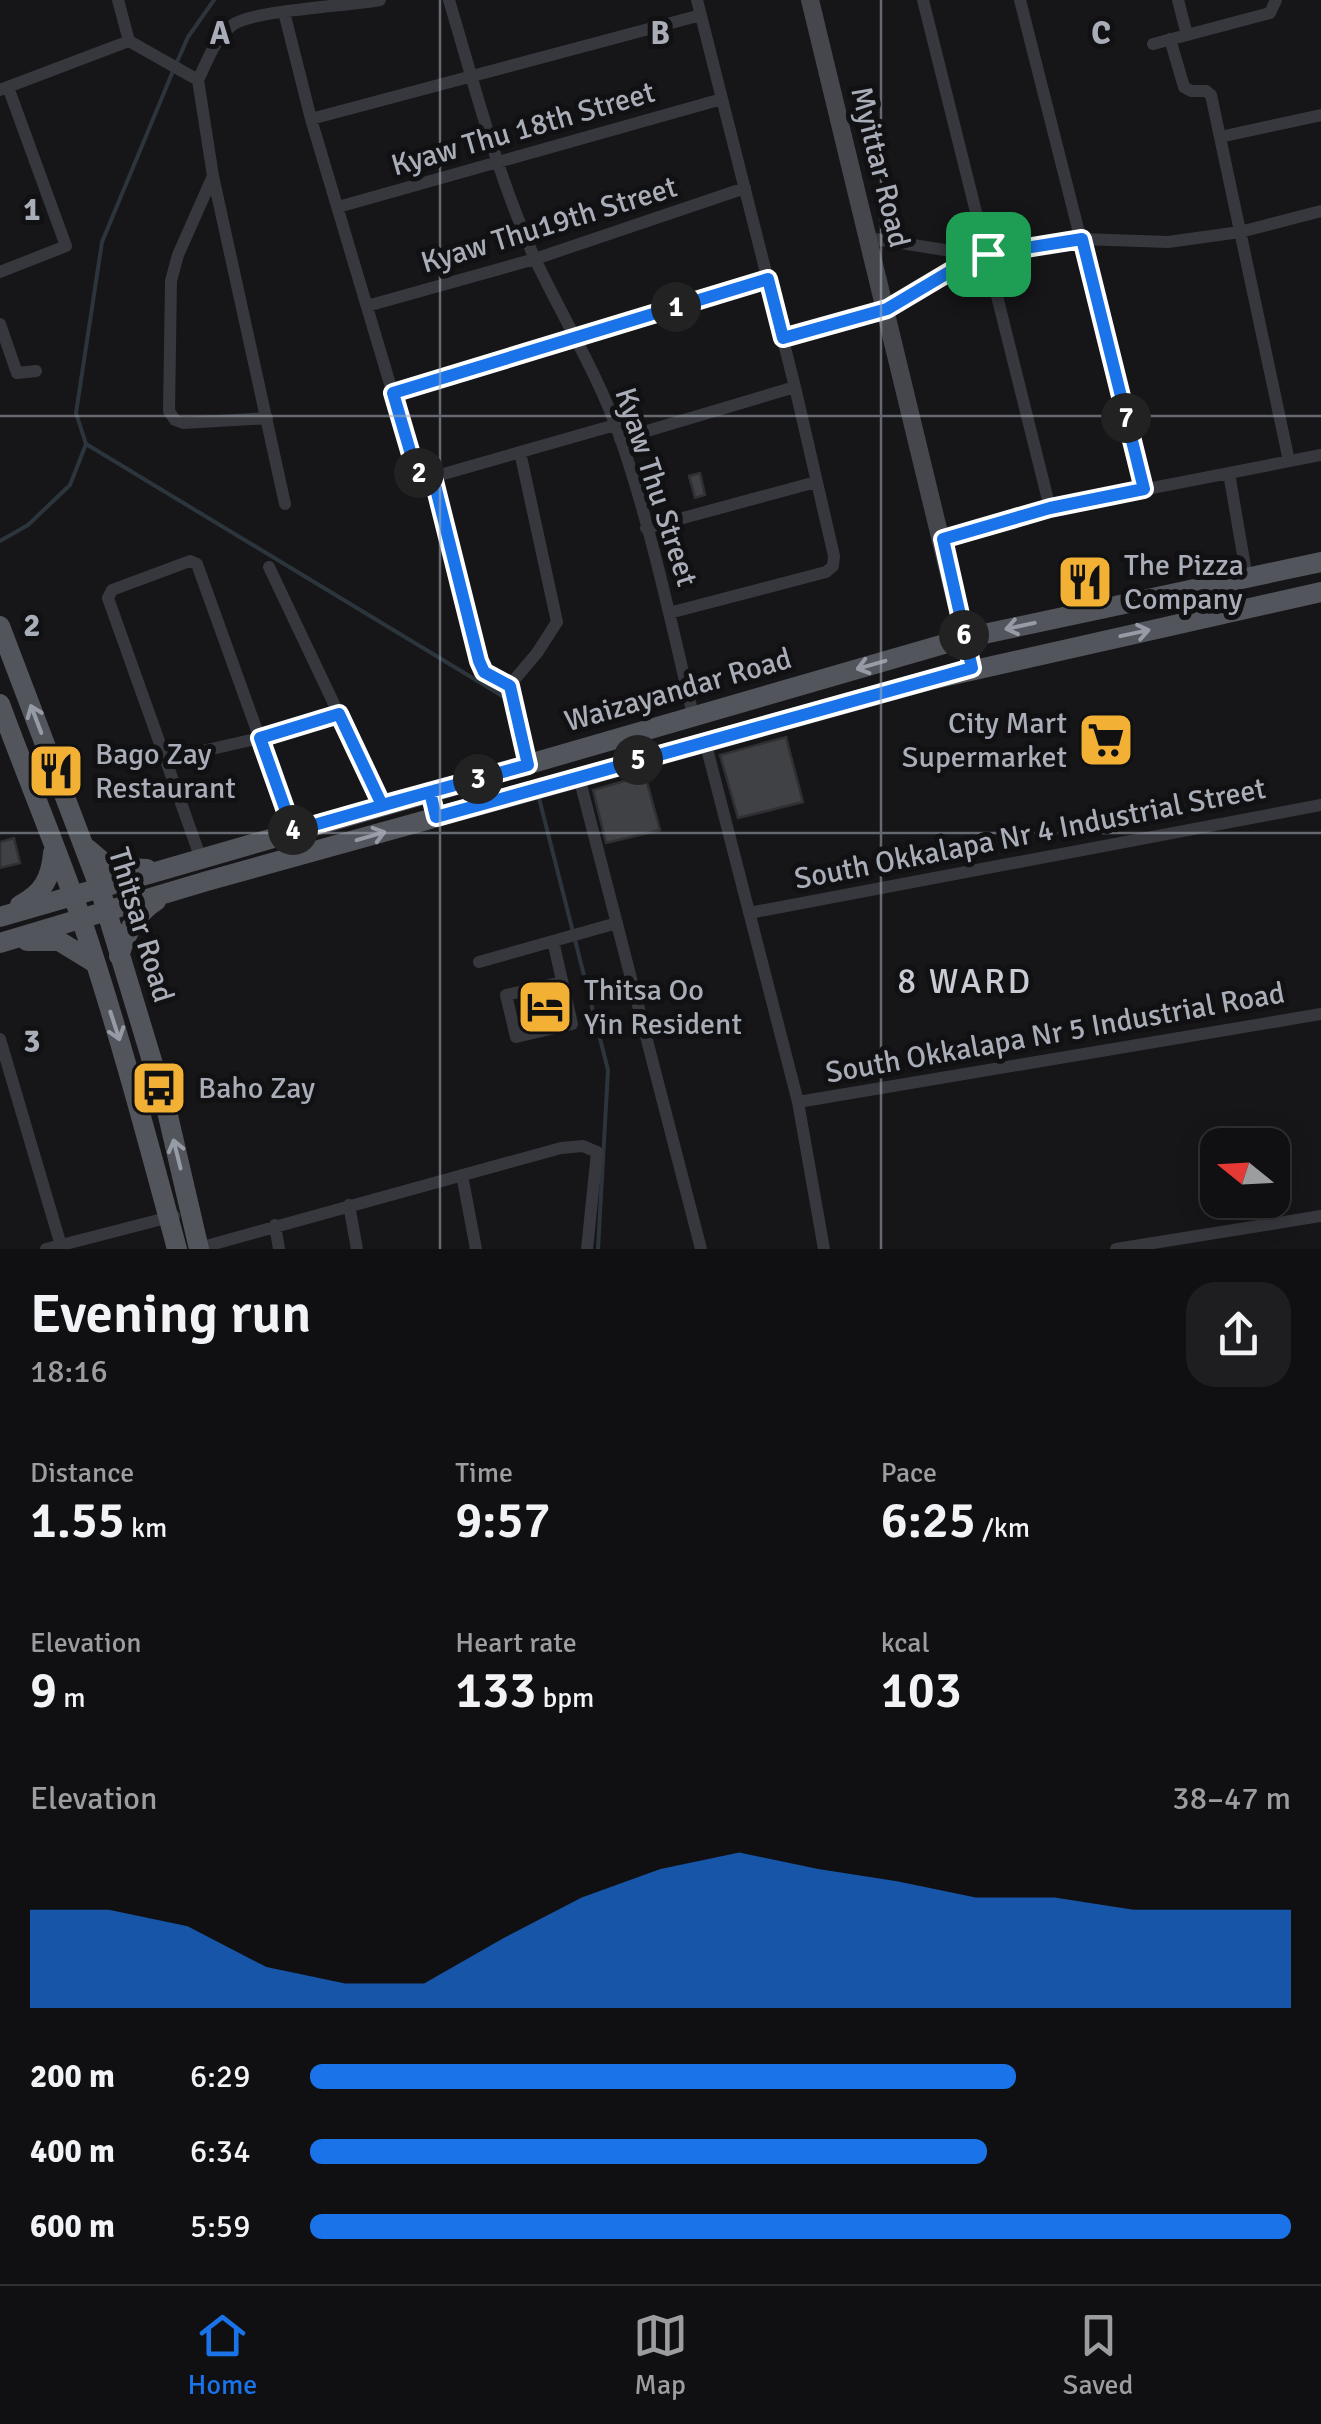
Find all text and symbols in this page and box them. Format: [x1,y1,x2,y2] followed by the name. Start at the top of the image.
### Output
[210,14,231,53] text: A
[650,14,670,53] text: B
[1091,14,1111,53] text: C
[387,74,659,184] street label: Kyaw Thu 18th Street
[842,83,918,251] street label: Myittar Road
[417,168,681,282] street label: Kyaw Thu19th Street
[23,190,41,229] text: 1
[946,212,1031,297] pin
[961,227,1016,282] icon: arrive
[651,282,701,332] pin: 1
[668,290,684,324] text: 1
[607,383,705,591] street label: Kyaw Thu Street
[1101,393,1151,443] pin: 7
[1118,401,1134,435] text: 7
[394,448,444,498] pin: 2
[411,456,427,490] text: 2
[1124,547,1244,618] place label: The Pizza Company
[1055,552,1115,612] restaurant icon: The Pizza Company
[23,606,41,645] text: 2
[939,610,989,660] pin: 6
[956,618,972,652] text: 6
[1005,618,1037,637] one-way arrow
[1119,622,1151,641] one-way arrow
[560,640,796,740] street label: Waizayandar Road
[856,657,887,675] one-way arrow
[26,704,44,735] one-way arrow
[902,705,1067,776] place label: City Mart Supermarket
[1076,710,1136,770] supermarket icon: City Mart Supermarket
[613,735,663,785] pin: 5
[95,736,236,807] place label: Bago Zay Restaurant
[26,741,86,801] restaurant icon: Bago Zay Restaurant
[630,743,646,777] text: 5
[453,754,503,804] pin: 3
[470,762,486,796] text: 3
[791,770,1269,898] street label: South Okkalapa Nr 4 Industrial Street
[268,805,318,855] pin: 4
[285,813,301,847] text: 4
[355,825,386,844] one-way arrow
[100,843,182,1007] street label: Thitsar Road
[897,960,1033,1003] district label: 8 WARD
[584,972,742,1043] place label: Thitsa Oo Yin Resident
[823,974,1287,1092] street label: South Okkalapa Nr 5 Industrial Road
[515,977,575,1037] hotel icon: Thitsa Oo Yin Resident
[108,1010,126,1041] one-way arrow
[23,1022,41,1061] text: 3
[129,1058,189,1118] bus stop icon: Baho Zay
[198,1070,315,1107] place label: Baho Zay
[1200,1128,1290,1218] north arrow
[1200,1128,1290,1218] map controls
[167,1139,185,1171] one-way arrow
[30,1280,311,1348] text: Evening run
[1186,1282,1291,1387] button: share
[30,1352,108,1391] text: 18:16
[30,1456,134,1490] text: Distance
[455,1456,513,1490] text: Time
[881,1456,937,1490] text: Pace
[30,1490,125,1552] text: 1.55
[455,1490,550,1552] text: 9:57
[881,1490,976,1552] text: 6:25
[125,1511,167,1545] text: km
[976,1511,1030,1545] text: /km
[30,1626,142,1660] text: Elevation
[455,1626,577,1660] text: Heart rate
[881,1626,930,1660] text: kcal
[30,1660,57,1722] text: 9
[455,1660,536,1722] text: 133
[881,1660,962,1722] text: 103
[57,1681,86,1715] text: m
[536,1681,594,1715] text: bpm
[30,1779,157,1818] text: Elevation
[1172,1779,1291,1818] text: 38–47 m
[30,2057,115,2096] text: 200 m
[190,2057,250,2096] text: 6:29
[30,2132,115,2171] text: 400 m
[190,2132,250,2171] text: 6:34
[30,2207,115,2246] text: 600 m
[190,2207,250,2246] text: 5:59
[188,2308,257,2402] tab: Home
[633,2308,688,2402] tab: Map
[1063,2308,1133,2402] tab: Saved

